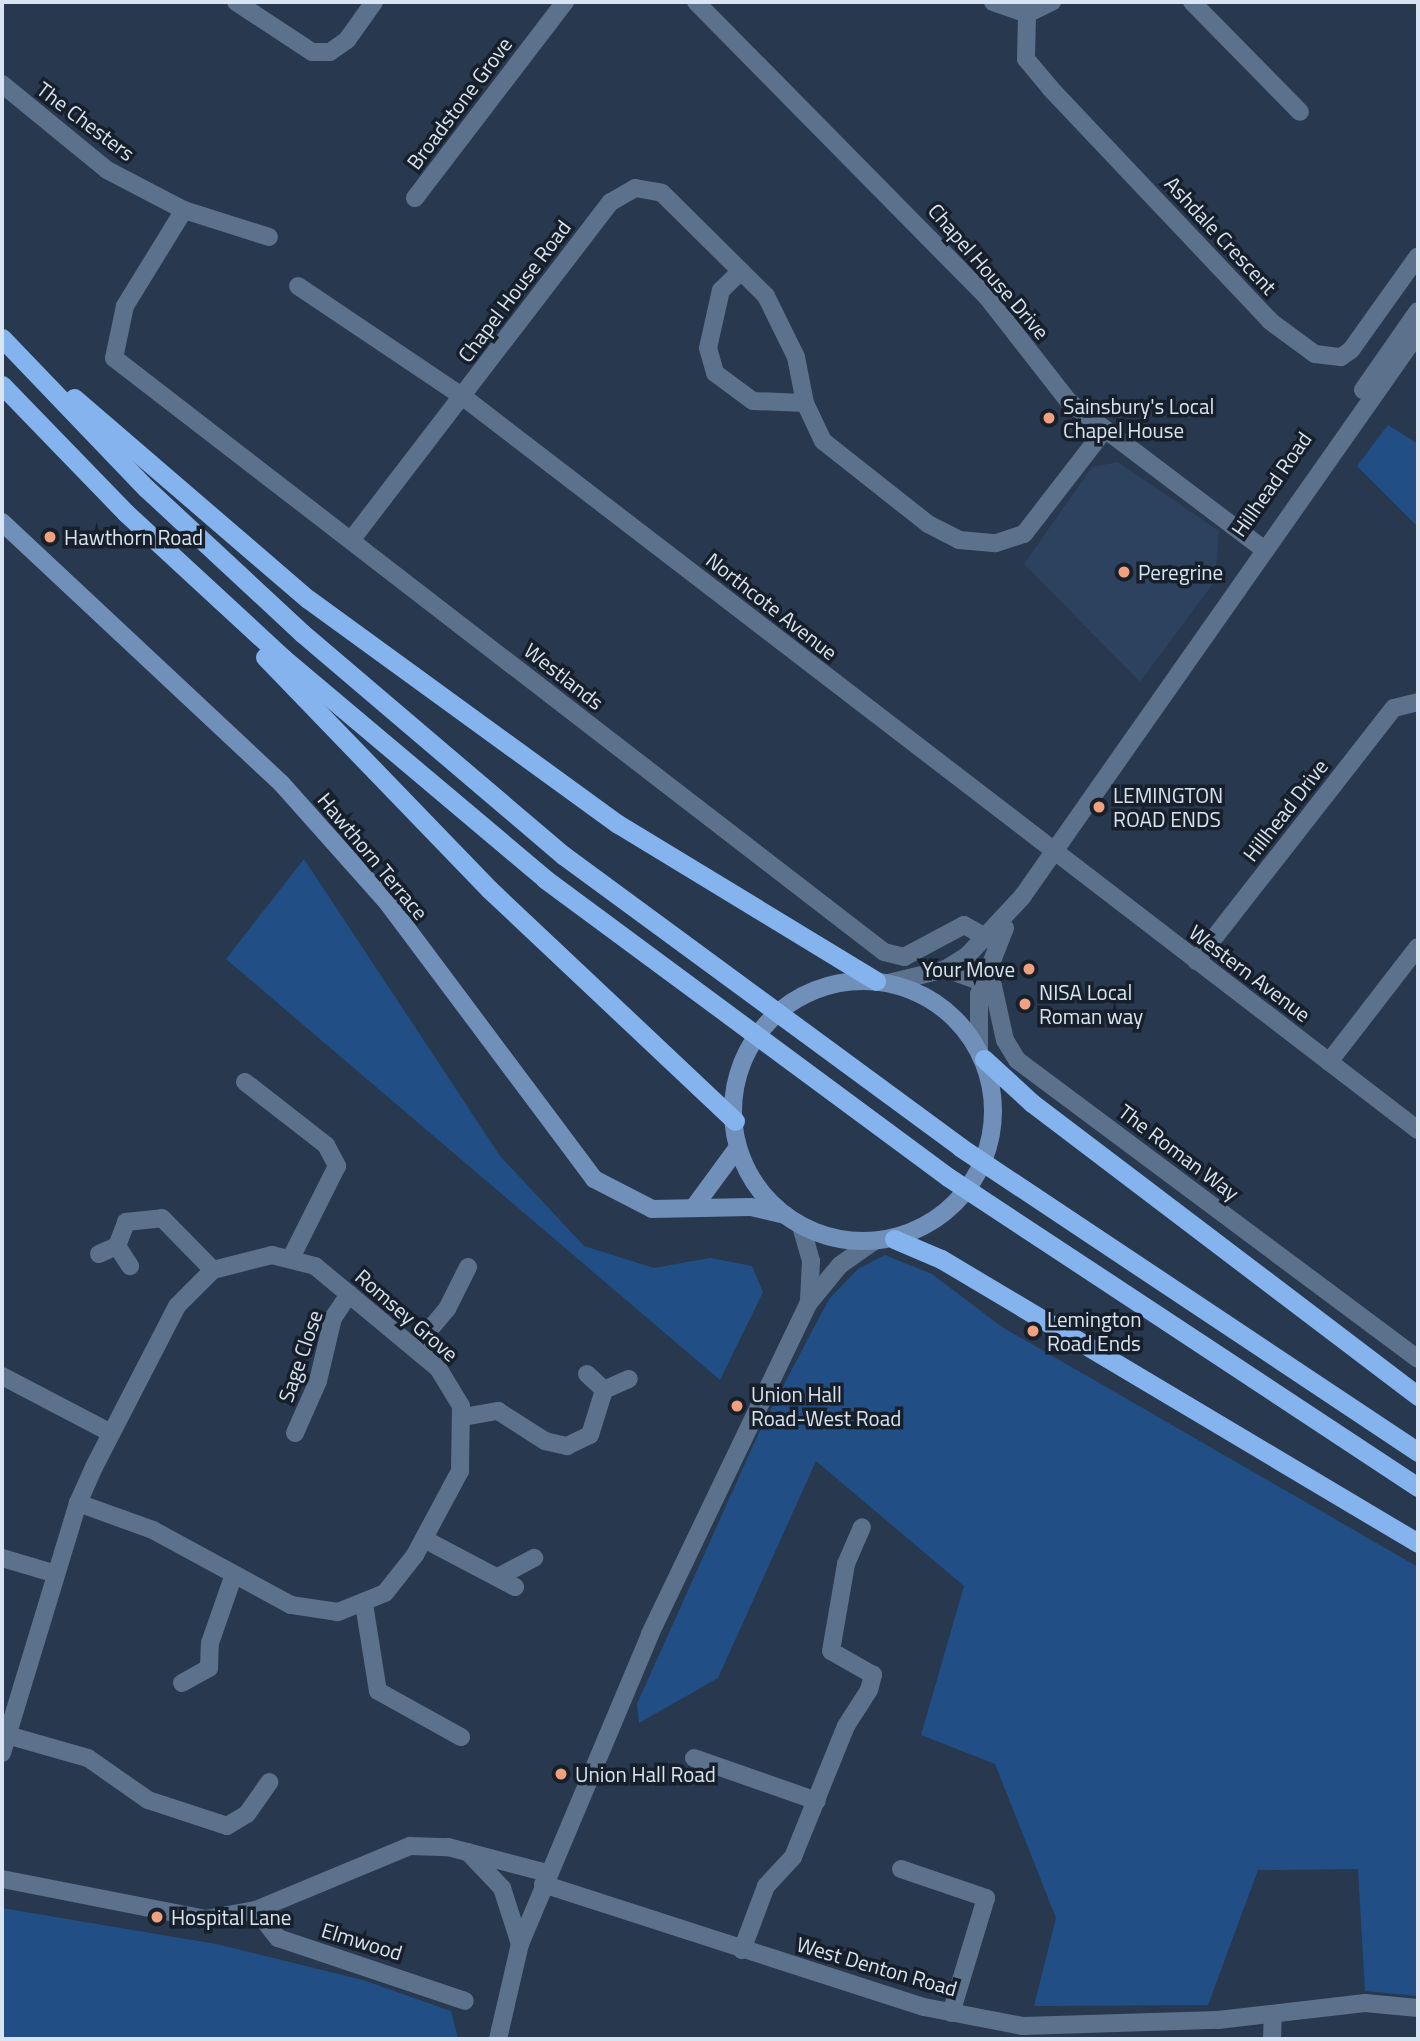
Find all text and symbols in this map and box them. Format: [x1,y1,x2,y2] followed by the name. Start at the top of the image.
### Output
[401,32,517,174] street label: Broadstone Grove
[32,76,140,166] street label: The Chesters
[1160,171,1282,299] street label: Ashdale Crescent
[923,198,1055,344] street label: Chapel House Drive
[452,215,576,367] street label: Chapel House Road
[1063,393,1214,443] place label: Sainsbury's Local Chapel House
[1041,410,1057,426] marker: Sainsbury's Local Chapel House
[1226,427,1316,541] street label: Hillhead Road
[64,524,203,550] place label: Hawthorn Road
[42,529,58,545] marker: Hawthorn Road
[701,547,843,665] street label: Northcote Avenue
[1138,559,1223,585] place label: Peregrine
[1116,564,1132,580] marker: Peregrine
[519,637,609,715] street label: Westlands
[1237,754,1333,866] street label: Hillhead Drive
[1113,782,1223,832] place label: LEMINGTON ROAD ENDS
[313,787,433,925] street label: Hawthorn Terrace
[1091,799,1107,815] marker: LEMINGTON ROAD ENDS
[1184,919,1316,1027] street label: Western Avenue
[922,956,1015,982] place label: Your Move
[1021,961,1037,977] marker: Your Move
[1039,979,1143,1029] place label: NISA Local Roman way
[1017,996,1033,1012] marker: NISA Local Roman way
[1114,1099,1244,1205] street label: The Roman Way
[351,1264,463,1366] street label: Romsey Grove
[1047,1306,1142,1356] place label: Lemington Road Ends
[273,1307,327,1405] street label: Sage Close
[1025,1323,1041,1339] marker: Lemington Road Ends
[751,1381,901,1431] place label: Union Hall Road-West Road
[729,1398,745,1414] marker: Union Hall Road-West Road
[575,1761,716,1787] place label: Union Hall Road
[553,1766,569,1782] marker: Union Hall Road
[171,1904,291,1930] place label: Hospital Lane
[149,1909,165,1925] marker: Hospital Lane
[319,1917,405,1965] street label: Elmwood
[794,1931,960,2001] street label: West Denton Road

